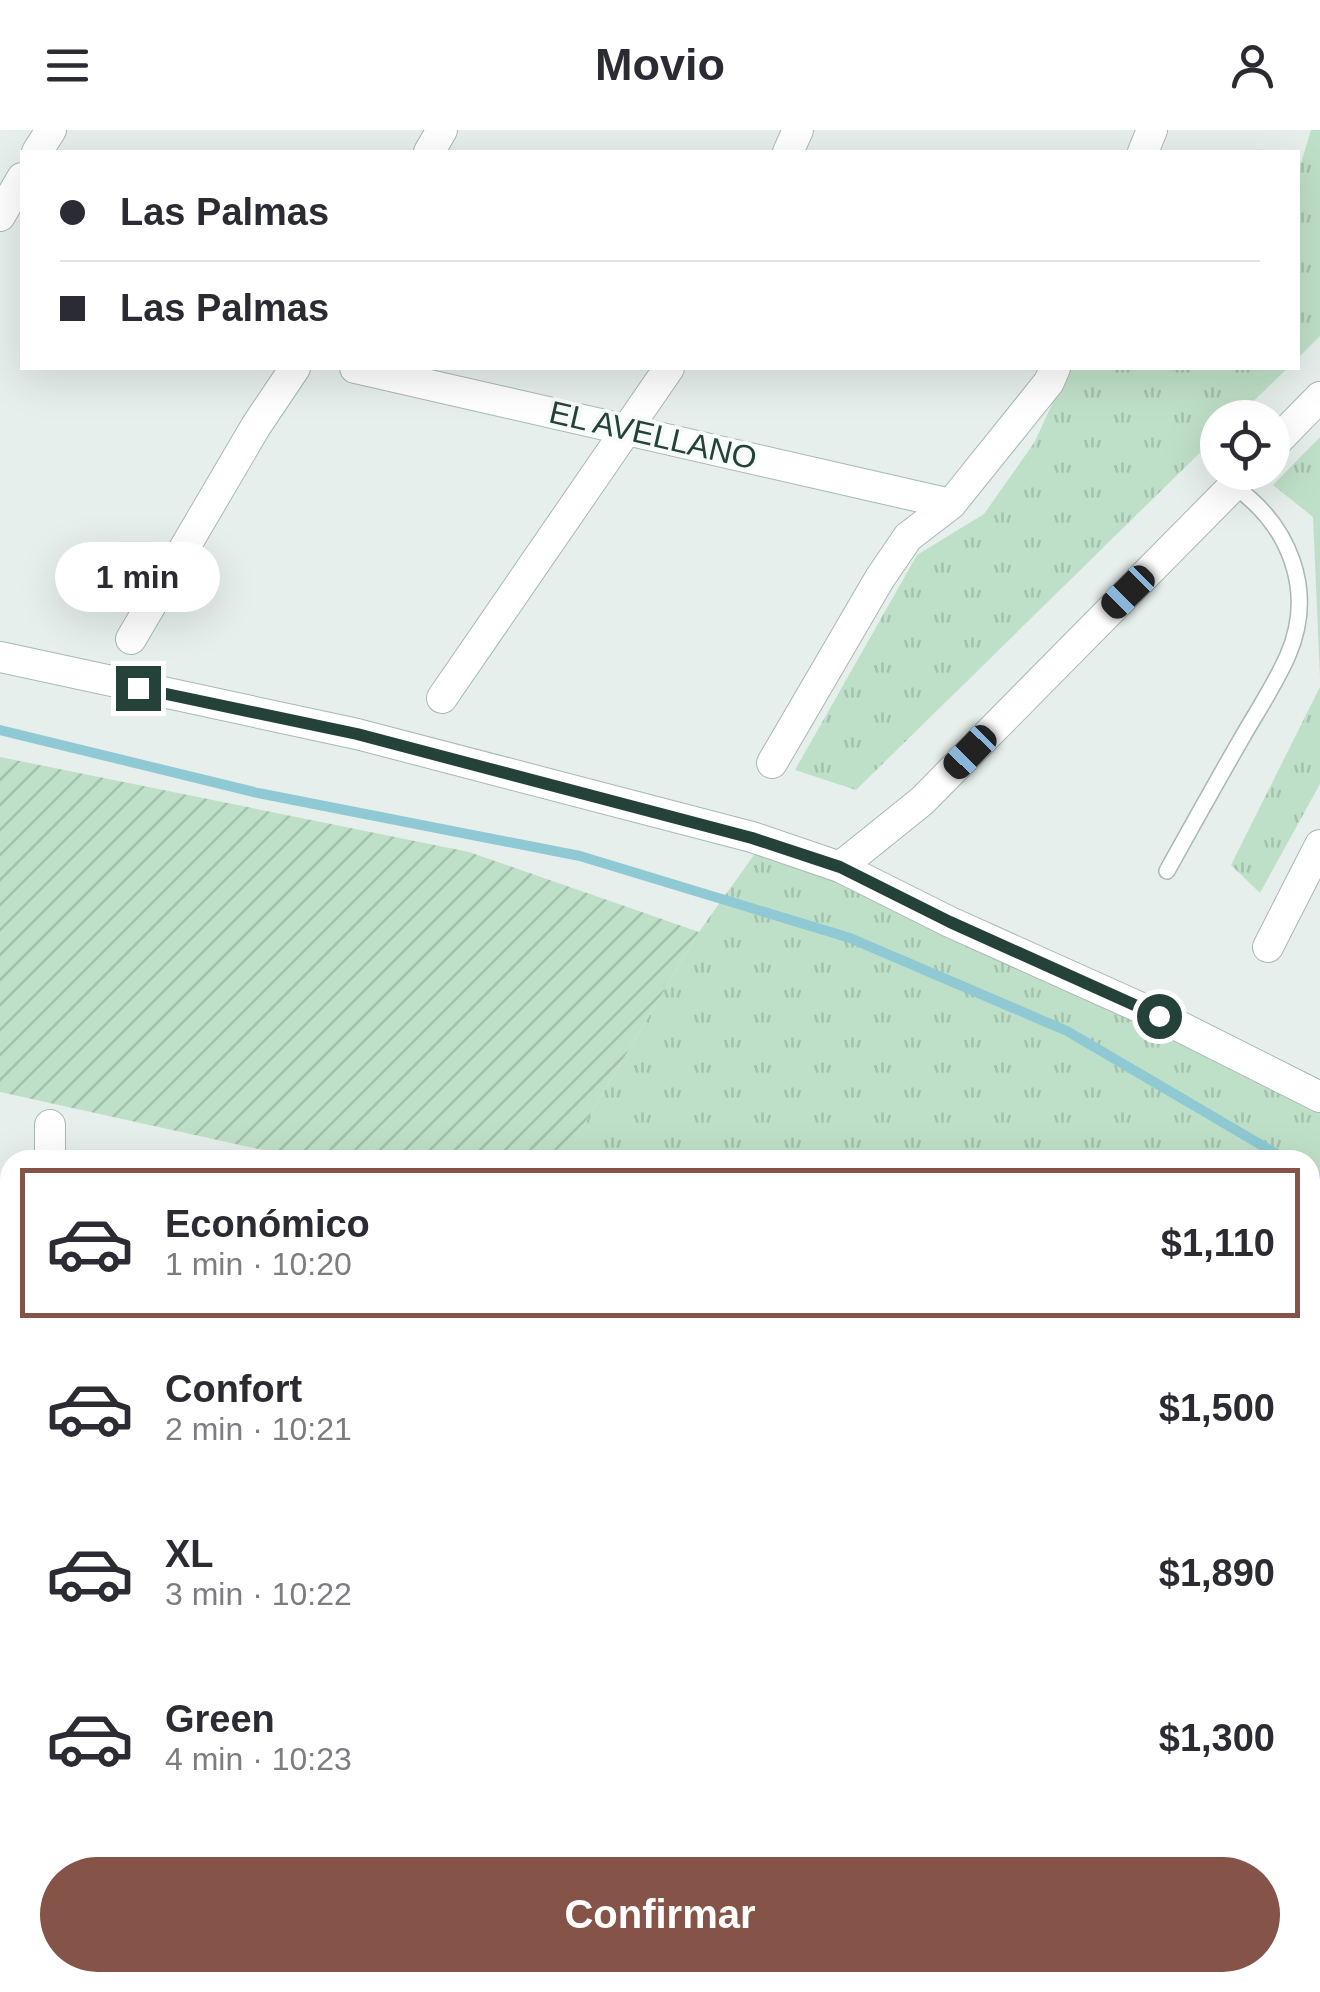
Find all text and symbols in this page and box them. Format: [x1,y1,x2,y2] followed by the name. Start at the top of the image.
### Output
[40,38,95,93] icon: menu
[1225,38,1280,93] icon: person
[595,39,725,90] text: Movio
[120,191,329,233] text: Las Palmas
[120,287,329,329] text: Las Palmas
[546,394,760,476] street label: EL AVELLANO
[1200,400,1290,490] map controls
[1200,400,1290,490] button: locate
[56,543,220,613] callout: 1 min
[96,559,179,595] text: 1 min
[1096,560,1160,624] car
[116,666,161,711] route end
[938,720,1002,784] car
[1137,994,1182,1039] route start
[45,1198,135,1288] icon: car
[165,1203,370,1245] text: Económico
[1161,1222,1275,1264] text: $1,110
[165,1246,352,1282] text: 1 min · 10:20
[45,1363,135,1453] icon: car
[165,1368,302,1410] text: Confort
[1159,1387,1275,1429] text: $1,500
[165,1411,352,1447] text: 2 min · 10:21
[45,1528,135,1618] icon: car
[165,1533,214,1575] text: XL
[1159,1552,1275,1594] text: $1,890
[165,1576,352,1612] text: 3 min · 10:22
[45,1693,135,1783] icon: car
[165,1698,275,1740] text: Green
[1159,1717,1275,1759] text: $1,300
[165,1741,352,1777] text: 4 min · 10:23
[40,1857,1280,1972] button: Confirmar

